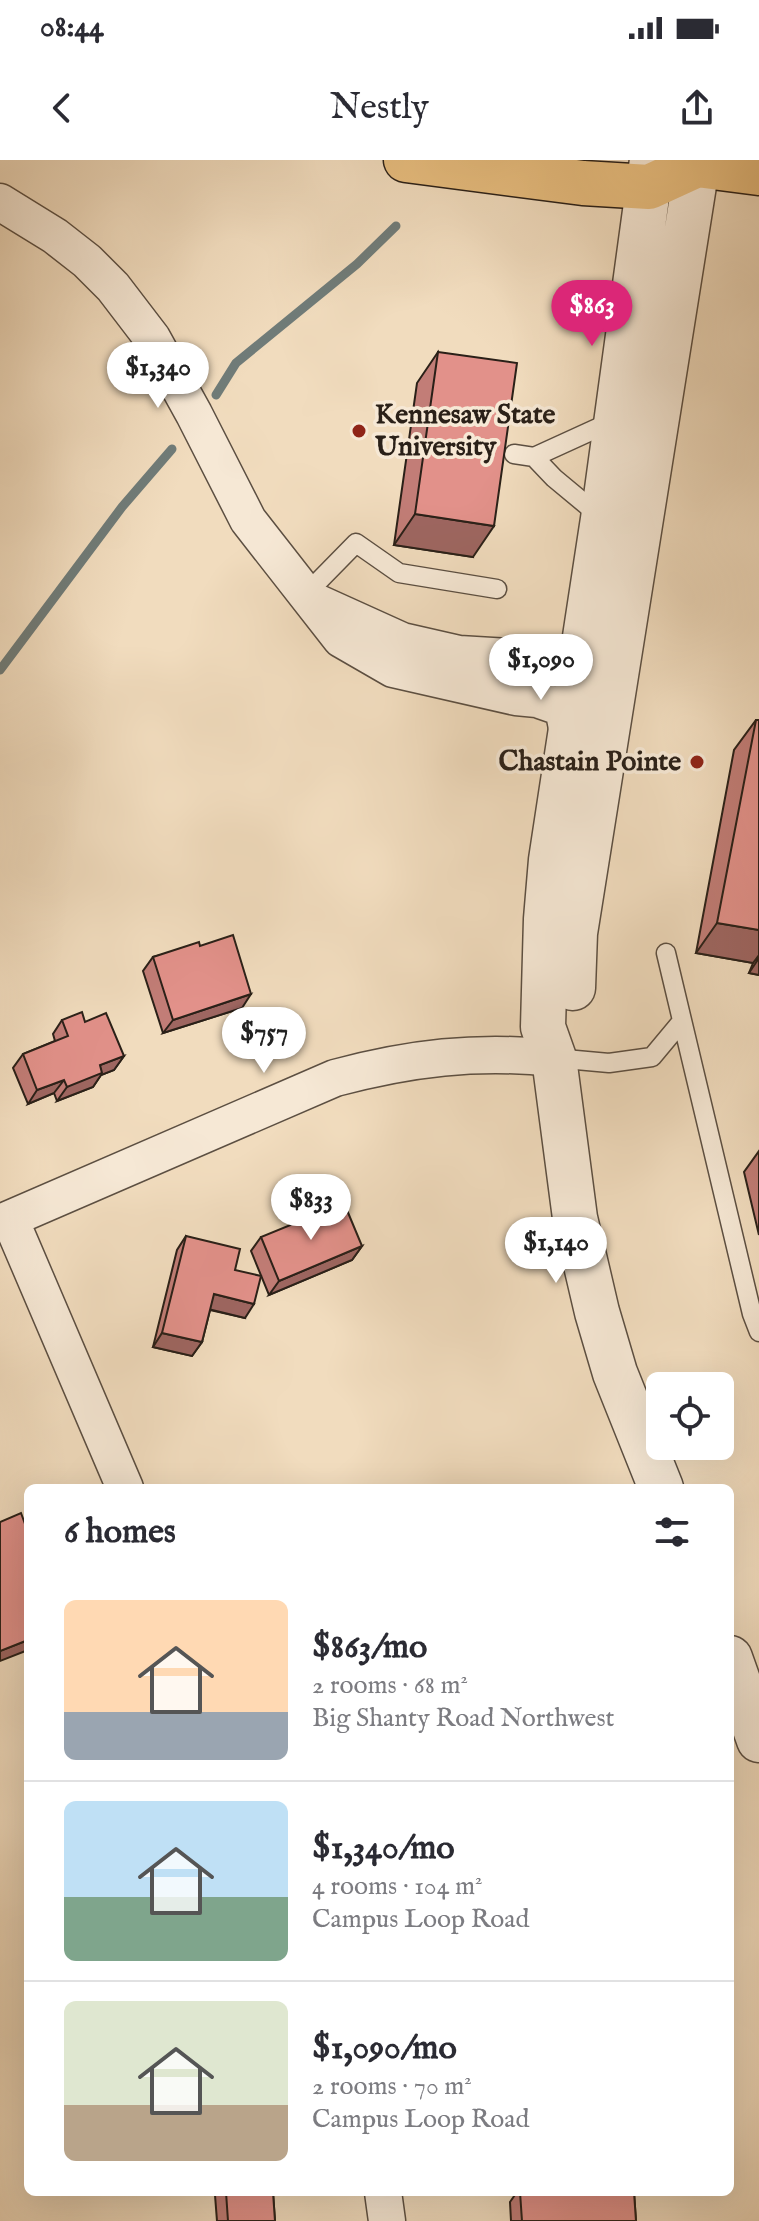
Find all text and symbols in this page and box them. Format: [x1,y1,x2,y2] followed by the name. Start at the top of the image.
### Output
[40,9,104,47] text: 08:44
[330,85,429,131] text: Nestly
[40,86,84,130] icon: back
[675,86,719,130] icon: share
[545,280,639,348] pin: $863
[569,289,615,322] text: $863
[93,342,223,410] pin: $1,340
[125,351,191,384] text: $1,340
[375,398,556,465] place label: Kennesaw State University
[350,422,368,440] marker: Kennesaw State University
[476,634,606,702] pin: $1,090
[507,643,575,676] text: $1,090
[498,745,681,780] place label: Chastain Pointe
[688,753,706,771] marker: Chastain Pointe
[217,1007,311,1075] pin: $757
[240,1016,288,1049] text: $757
[264,1174,358,1242] pin: $833
[289,1183,333,1216] text: $833
[491,1217,621,1285] pin: $1,140
[523,1226,589,1259] text: $1,140
[646,1372,734,1460] map controls
[646,1372,734,1460] button: locate
[650,1510,694,1554] icon: filters
[64,1511,176,1554] text: 6 homes
[312,1626,427,1669] text: $863/mo
[128,1632,224,1728] icon: home
[312,1669,468,1702] text: 2 rooms · 68 m²
[312,1702,615,1735] text: Big Shanty Road Northwest
[312,1827,455,1870] text: $1,340/mo
[128,1833,224,1929] icon: home
[312,1870,482,1903] text: 4 rooms · 104 m²
[312,1903,529,1936] text: Campus Loop Road
[312,2027,457,2070] text: $1,090/mo
[128,2033,224,2129] icon: home
[312,2070,472,2103] text: 2 rooms · 70 m²
[312,2103,529,2136] text: Campus Loop Road

